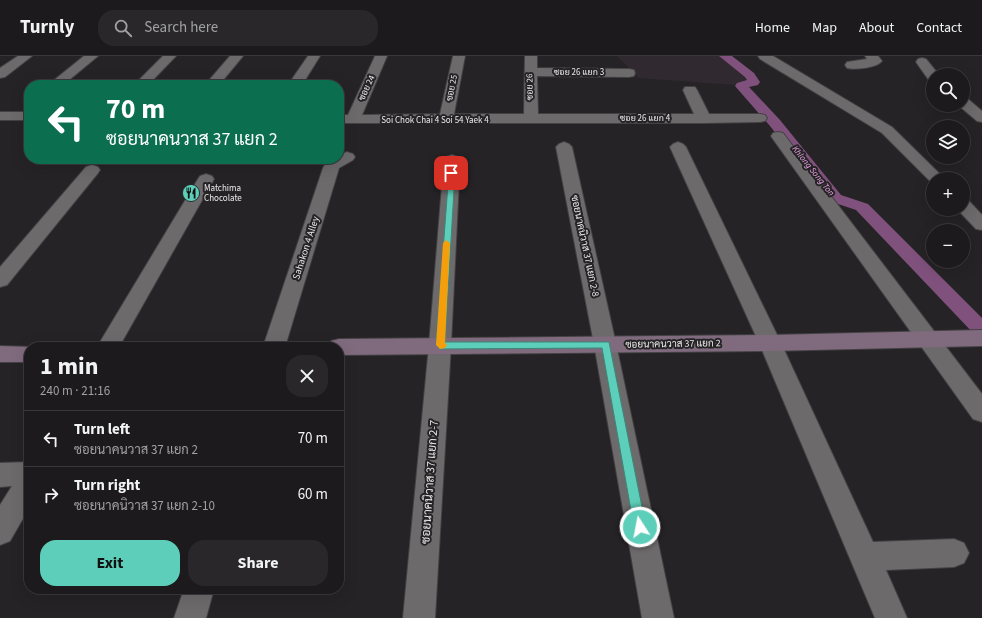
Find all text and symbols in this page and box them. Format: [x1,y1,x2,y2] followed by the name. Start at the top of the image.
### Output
[98,10,378,46] search box
[20,14,74,41] text: Turnly
[112,17,134,39] icon: search
[144,17,218,38] text: Search here
[755,18,790,38] text: Home
[812,18,837,38] text: Map
[859,18,894,38] text: About
[916,18,962,38] text: Contact
[554,66,605,79] street label: ซอย 26 แยก 3
[926,68,970,268] map controls
[926,68,970,112] button: search
[356,73,379,103] street label: ซอย 24
[443,73,461,102] street label: ซอย 25
[523,73,537,100] street label: ซอย 26
[106,89,165,129] text: 70 m
[40,96,92,148] icon: left
[620,112,671,125] street label: ซอย 26 แยก 4
[381,114,489,127] street label: Soi Chok Chai 4 Soi 54 Yaek 4
[926,120,970,164] button: layers
[106,127,278,152] text: ซอยนาคนวาส 37 แยก 2
[789,143,838,199] water label: Khlong Song Ton
[434,156,468,190] pin
[440,162,462,184] icon: arrive
[926,172,970,216] button: +
[204,182,242,205] place label: Matchima Chocolate
[181,183,201,203] restaurant icon: Matchima Chocolate
[567,194,603,298] street label: ซอยนาคนิวาส 37 แยก 2-8
[289,214,323,281] street label: Sahakon 4 Alley
[926,224,970,268] button: −
[625,336,721,352] street label: ซอยนาคนวาส 37 แยก 2
[40,349,98,384] text: 1 min
[286,355,328,397] button: close
[40,382,110,400] text: 240 m · 21:16
[74,419,130,440] text: Turn left
[417,419,443,544] street label: ซอยนาคนิวาส 37 แยก 2-7
[40,428,62,450] icon: left
[298,428,328,449] text: 70 m
[74,441,198,459] text: ซอยนาคนวาส 37 แยก 2
[74,475,140,496] text: Turn right
[40,484,62,506] icon: right
[298,484,328,505] text: 60 m
[74,497,215,515] text: ซอยนาคนิวาส 37 แยก 2-10
[619,506,661,548] position arrow
[40,540,180,586] button: Exit
[188,540,328,586] button: Share

